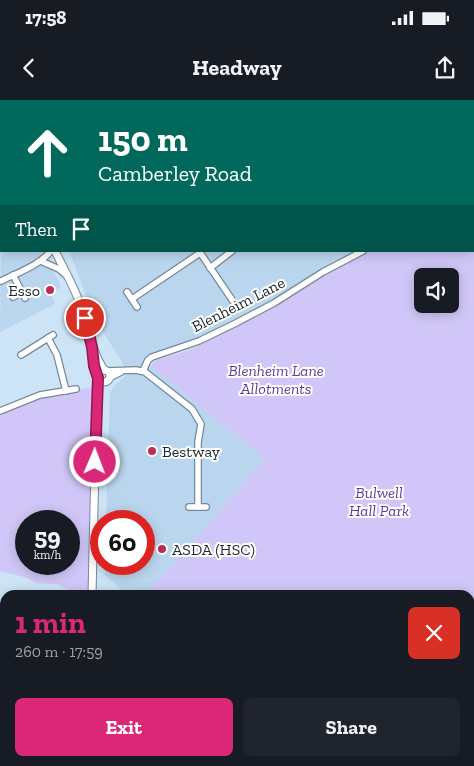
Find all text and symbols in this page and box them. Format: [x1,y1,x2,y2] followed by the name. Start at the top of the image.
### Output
[25,6,67,29] text: 17:58
[15,54,43,82] icon: back
[192,54,282,81] text: Headway
[431,54,459,82] icon: share
[98,118,188,160] text: 150 m
[15,120,80,185] icon: ahead
[98,160,252,187] text: Camberley Road
[67,215,95,243] icon: arrive
[15,218,57,241] text: Then
[414,268,459,313] map controls
[414,268,459,313] button: sound
[188,273,288,336] street label: Blenheim Lane
[8,281,40,300] place label: Esso
[44,284,56,296] marker: Esso
[64,297,106,339] pin
[71,304,99,332] icon: arrive
[228,361,324,398] park label: Blenheim Lane Allotments
[68,435,120,487] position arrow
[162,442,221,461] place label: Bestway
[146,445,158,457] marker: Bestway
[349,483,409,520] park label: Bulwell Hall Park
[90,510,155,575] speed limit sign: 60
[34,521,61,551] text: 59
[172,540,255,559] place label: ASDA (HSC)
[156,543,168,555] marker: ASDA (HSC)
[34,548,61,562] text: km/h
[15,605,86,641] text: 1 min
[408,607,460,659] button: close
[15,642,103,661] text: 260 m · 17:59
[15,698,233,756] button: Exit
[243,698,460,756] button: Share

